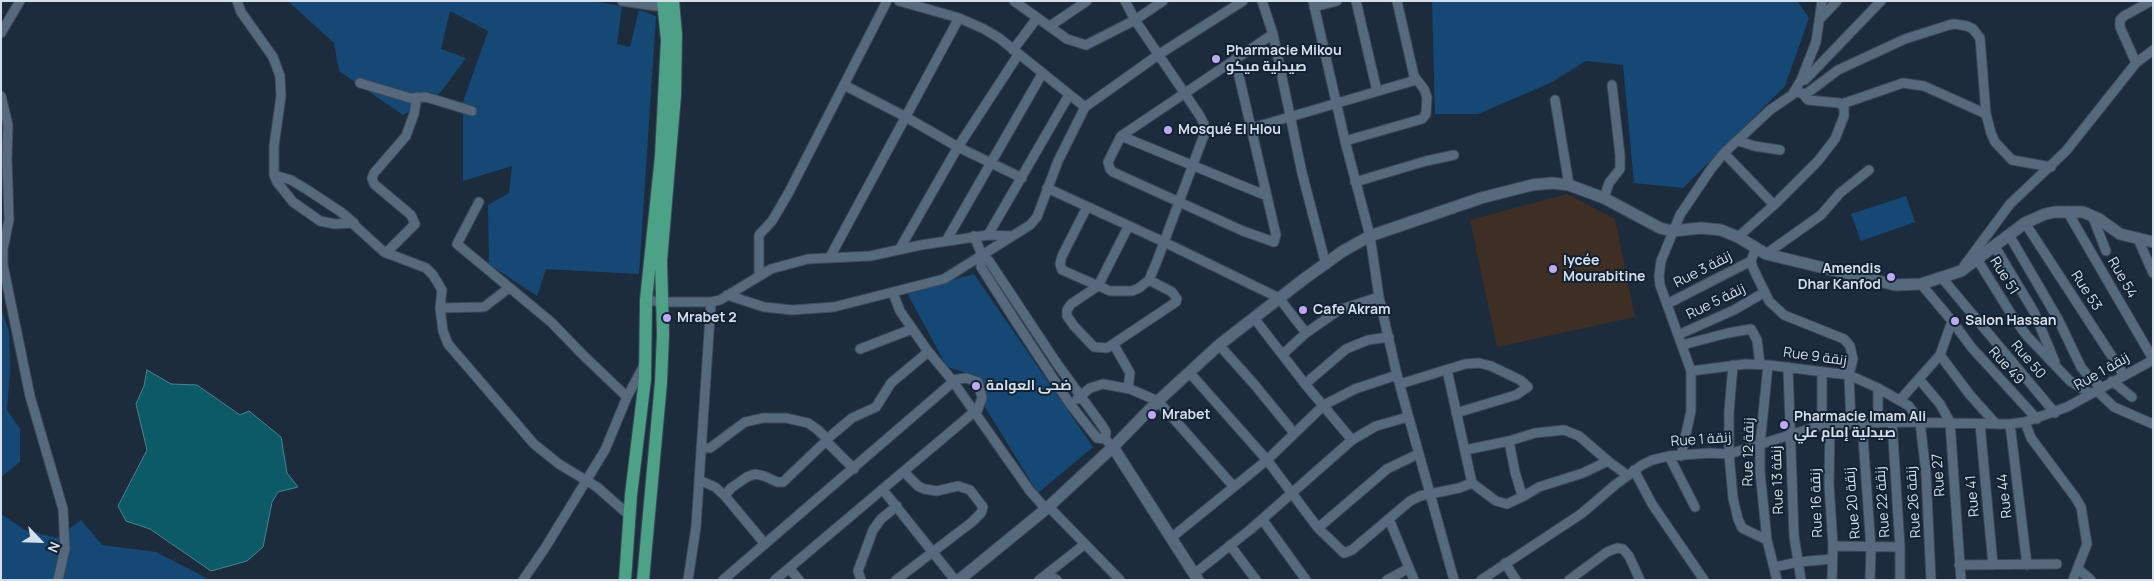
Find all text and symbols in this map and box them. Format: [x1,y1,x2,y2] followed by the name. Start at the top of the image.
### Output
[1226,43,1342,75] place label: Pharmacie Mikou صيدلية ميكو
[1210,53,1222,65] marker: Pharmacie Mikou صيدلية ميكو
[1178,122,1281,138] place label: Mosqué El Hlou
[1162,124,1174,136] marker: Mosqué El Hlou
[1671,248,1735,292] street label: Rue 3 زنقة
[1563,253,1645,286] place label: lycée Mourabitine
[1986,254,2022,298] street label: Rue 51
[2104,255,2140,301] street label: Rue 54
[1798,261,1881,294] place label: Amendis Dhar Kanfod
[1547,263,1559,275] marker: lycée Mourabitine
[2067,268,2105,314] street label: Rue 53
[1885,271,1897,283] marker: Amendis Dhar Kanfod
[1684,281,1748,323] street label: Rue 5 زنقة
[1313,302,1391,318] place label: Cafe Akram
[1297,304,1309,316] marker: Cafe Akram
[677,310,737,326] place label: Mrabet 2
[661,312,673,324] marker: Mrabet 2
[1965,313,2057,329] place label: Salon Hassan
[1949,315,1961,327] marker: Salon Hassan
[2007,337,2049,383] street label: Rue 50
[1782,344,1848,370] street label: Rue 9 زنقة
[1985,344,2027,388] street label: Rue 49
[2071,350,2133,394] street label: Rue 1 زنقة
[986,378,1072,394] place label: ضحى العوامة
[970,380,982,392] marker: ضحى العوامة
[1162,407,1211,423] place label: Mrabet
[1146,409,1158,421] marker: Mrabet
[1794,409,1926,442] place label: Pharmacie Imam Ali صيدلية إمام علي
[1740,417,1758,487] street label: Rue 12 زنقة
[1778,419,1790,431] marker: Pharmacie Imam Ali صيدلية إمام علي
[1670,429,1732,451] street label: Rue 1 زنقة
[1768,445,1788,515] street label: Rue 13 زنقة
[1929,453,1949,497] street label: Rue 27
[1903,465,1925,539] street label: Rue 26 زنقة
[1841,466,1865,540] street label: Rue 20 زنقة
[1872,466,1894,538] street label: Rue 22 زنقة
[1807,468,1827,538] street label: Rue 16 زنقة
[1994,473,2016,519] street label: Rue 44
[1963,474,1983,518] street label: Rue 41
[15,516,65,566] north arrow
[43,539,65,556] text: N

